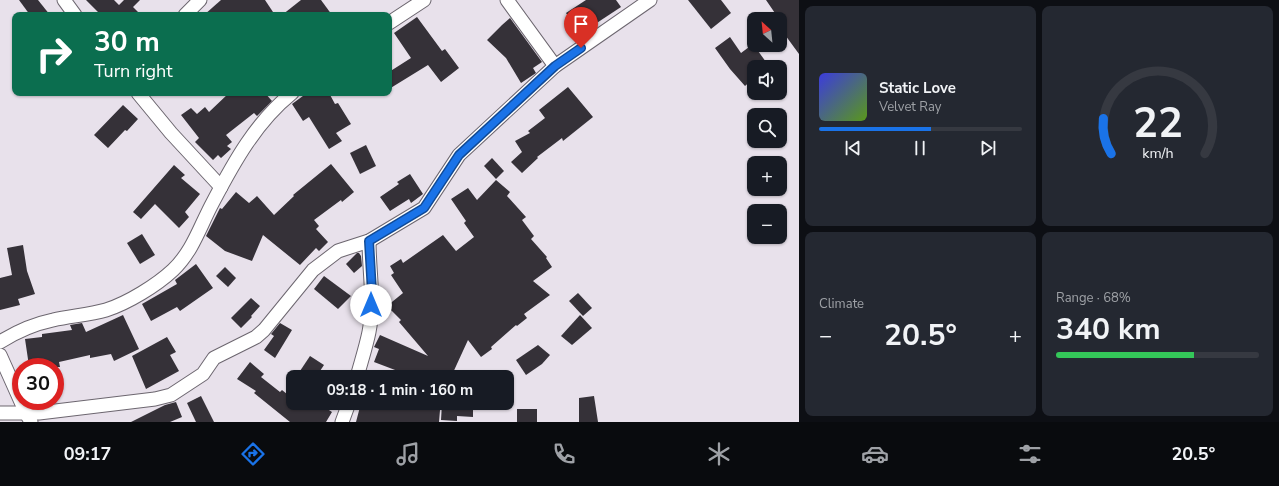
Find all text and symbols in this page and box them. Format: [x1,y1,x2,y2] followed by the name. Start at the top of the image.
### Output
[564,7.0,598,48] pin
[747,12,787,52] north arrow
[747,12,787,244] map controls
[570,13,592,35] icon: arrive
[94,23,160,61] text: 30 m
[28,28,80,80] icon: right
[94,59,173,83] text: Turn right
[747,60,787,100] button: sound
[879,78,956,98] text: Static Love
[1133,95,1182,152] text: 22
[879,98,941,116] text: Velvet Ray
[747,108,787,148] button: search
[842,137,864,159] icon: previous
[909,137,931,159] icon: pause
[977,137,999,159] icon: next
[1142,143,1173,162] text: km/h
[747,156,787,196] button: +
[747,204,787,244] button: −
[350,284,392,326] position arrow
[1056,289,1131,307] text: Range · 68%
[819,295,864,313] text: Climate
[1056,309,1161,350] text: 340 km
[884,315,957,356] text: 20.5°
[819,321,832,351] text: −
[1009,321,1022,351] text: +
[12,358,64,410] speed limit sign: 30
[327,380,473,400] text: 09:18 · 1 min · 160 m
[239,440,267,468] icon: directions
[394,440,422,468] icon: music
[550,440,578,468] icon: phone
[705,440,733,468] icon: climate
[861,440,889,468] icon: car
[1016,440,1044,468] icon: filters
[64,442,111,466] text: 09:17
[1172,442,1215,466] text: 20.5°

